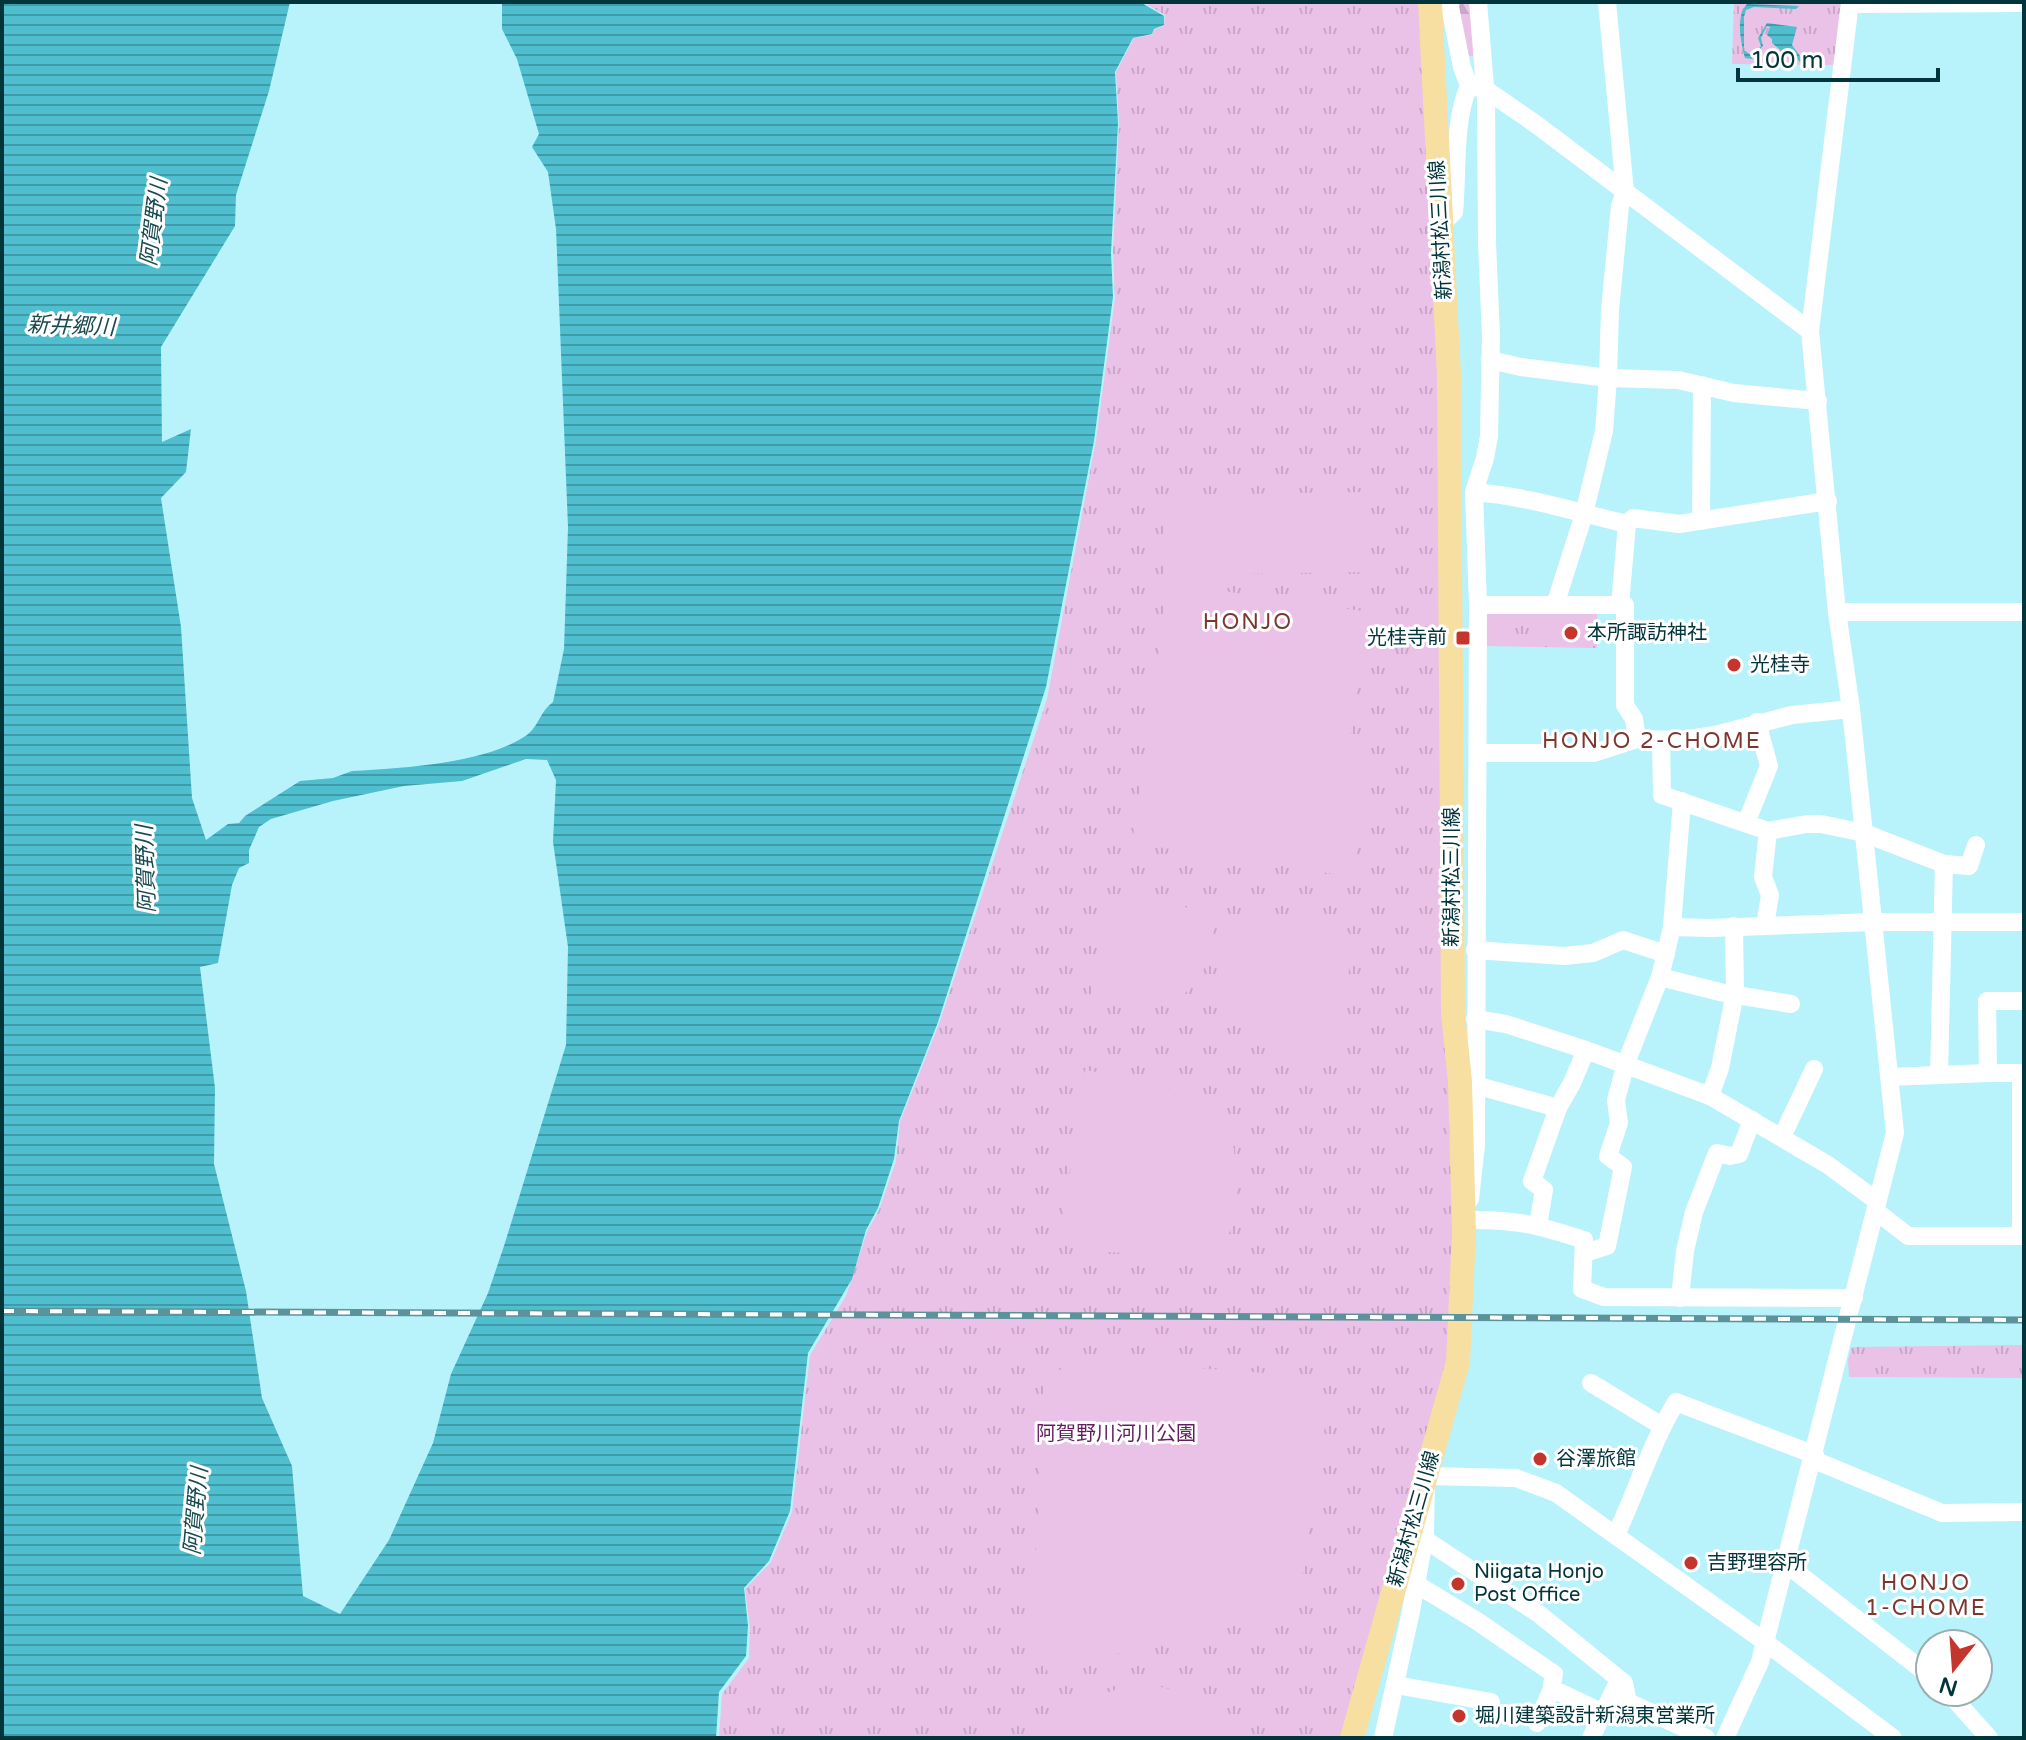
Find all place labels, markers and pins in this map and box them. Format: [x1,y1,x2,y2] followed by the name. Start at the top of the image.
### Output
[1587,621,1707,645] place label: 本所諏訪神社
[1562,624,1580,642] marker: 本所諏訪神社
[1367,626,1447,650] place label: 光桂寺前
[1454,629,1472,647] marker: 光桂寺前
[1750,653,1810,677] place label: 光桂寺
[1725,656,1743,674] marker: 光桂寺
[1556,1447,1636,1471] place label: 谷澤旅館
[1531,1450,1549,1468] marker: 谷澤旅館
[1707,1551,1807,1575] place label: 吉野理容所
[1682,1554,1700,1572] marker: 吉野理容所
[1474,1560,1604,1607] place label: Niigata Honjo Post Office
[1449,1575,1467,1593] marker: Niigata Honjo Post Office
[1475,1704,1715,1728] place label: 堀川建築設計新潟東営業所
[1450,1707,1468,1725] marker: 堀川建築設計新潟東営業所

